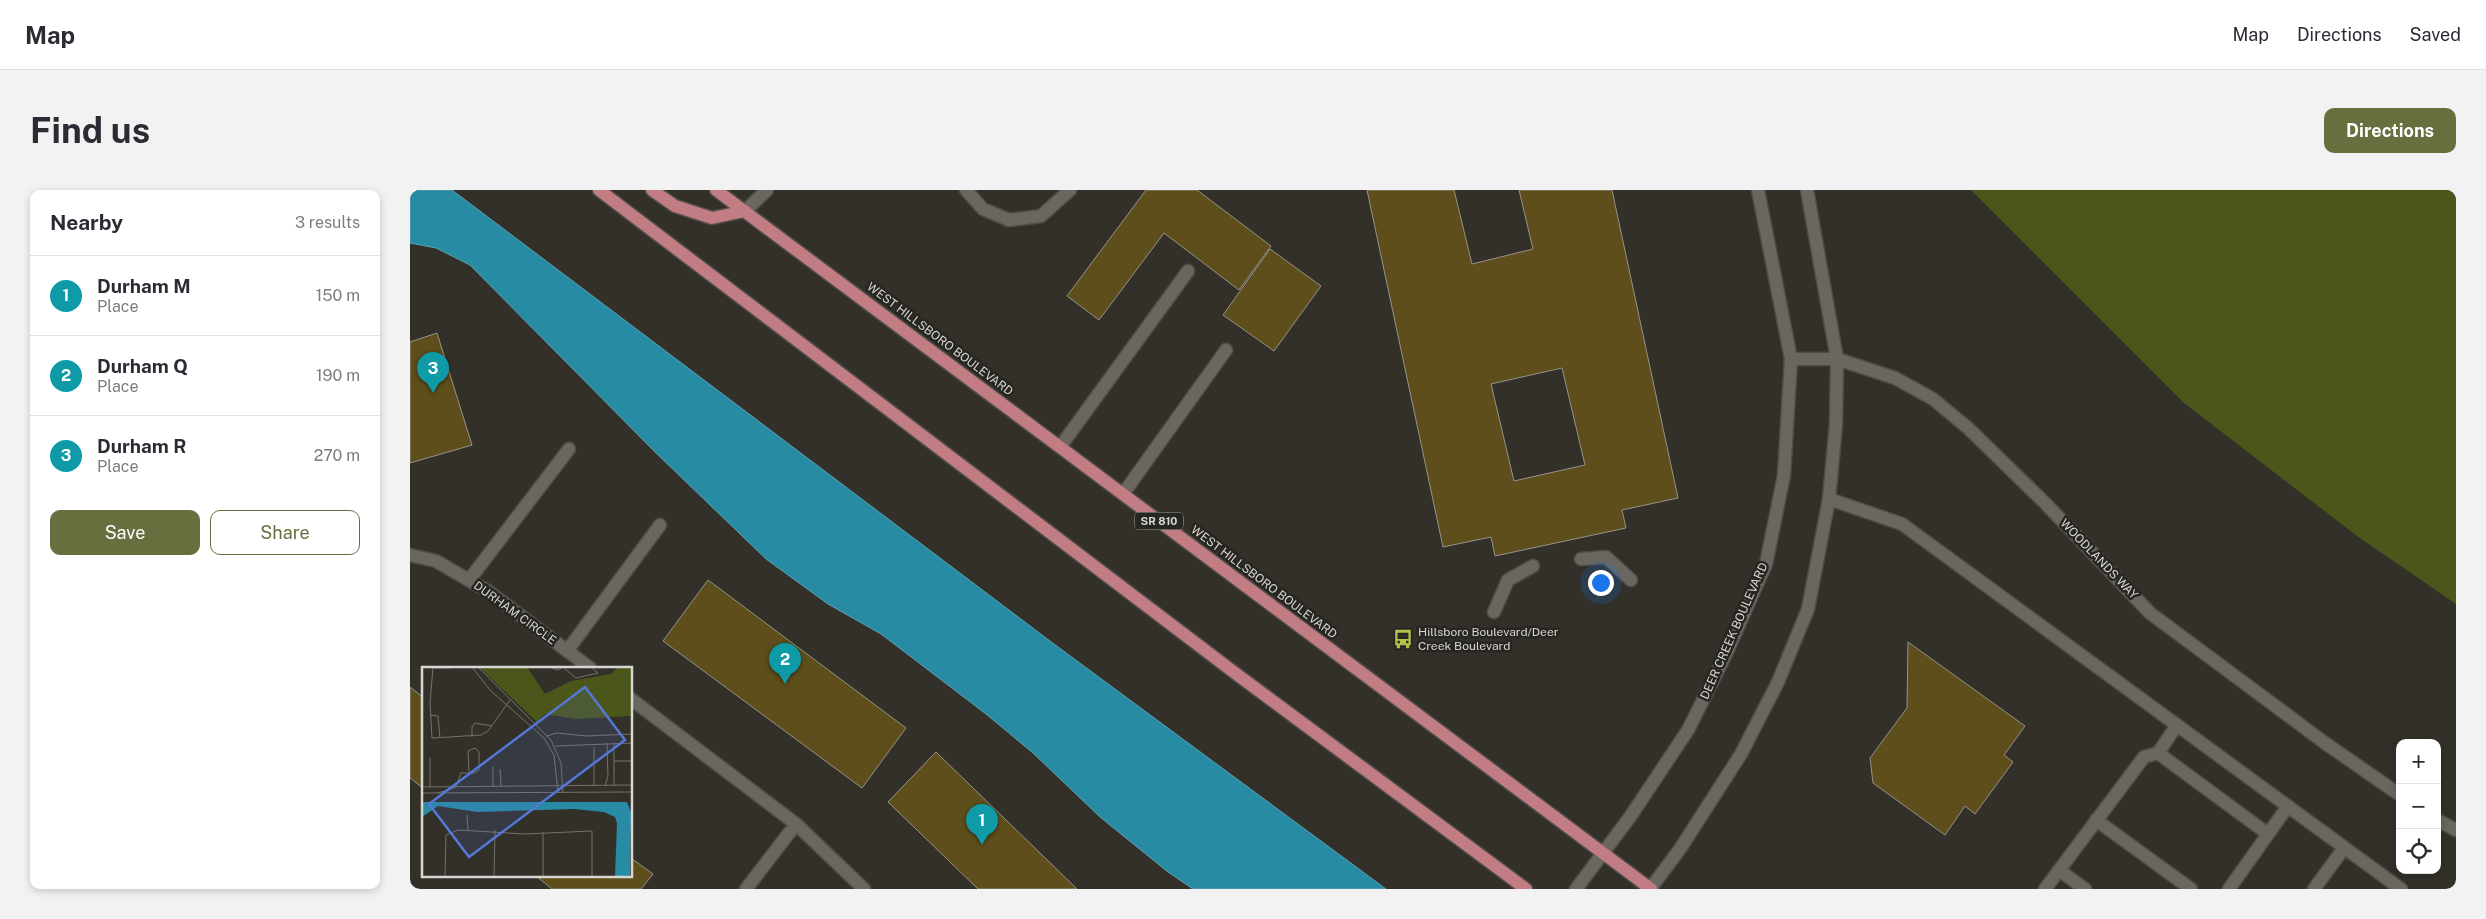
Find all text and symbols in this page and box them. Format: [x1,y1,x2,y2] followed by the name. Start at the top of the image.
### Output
[25,21,75,49] text: Map
[2232,24,2269,45] text: Map
[2297,24,2382,45] text: Directions
[2410,24,2461,45] text: Saved
[2324,108,2456,153] button: Directions
[30,110,150,151] text: Find us
[50,210,123,235] text: Nearby
[295,213,360,232] text: 3 results
[97,275,191,297] text: Durham M
[864,280,1016,398] street label: WEST HILLSBORO BOULEVARD
[63,286,69,305] text: 1
[316,286,360,305] text: 150 m
[97,297,139,316] text: Place
[417,352,449,393] pin: 3
[97,355,188,377] text: Durham Q
[61,366,71,385] text: 2
[316,366,360,385] text: 190 m
[97,377,139,396] text: Place
[97,435,186,457] text: Durham R
[61,446,71,465] text: 3
[314,446,360,465] text: 270 m
[97,457,139,476] text: Place
[50,510,200,555] button: Save
[210,510,360,555] button: Share
[1135,512,1183,530] road number: SR 810
[2057,516,2141,602] street label: WOODLANDS WAY
[1188,523,1340,641] street label: WEST HILLSBORO BOULEVARD
[1697,561,1771,701] street label: DEER CREEK BOULEVARD
[1588,570,1614,596] your location
[471,578,559,648] street label: DURHAM CIRCLE
[1418,625,1559,653] place label: Hillsboro Boulevard/Deer Creek Boulevard
[1392,628,1414,650] bus stop icon: Hillsboro Boulevard/Deer Creek Boulevard
[769,643,801,684] pin: 2
[422,667,632,876] inset map
[2396,739,2441,874] map controls
[2396,739,2441,784] button: +
[2396,784,2441,829] button: −
[966,804,998,845] pin: 1
[2396,829,2441,874] button: locate

